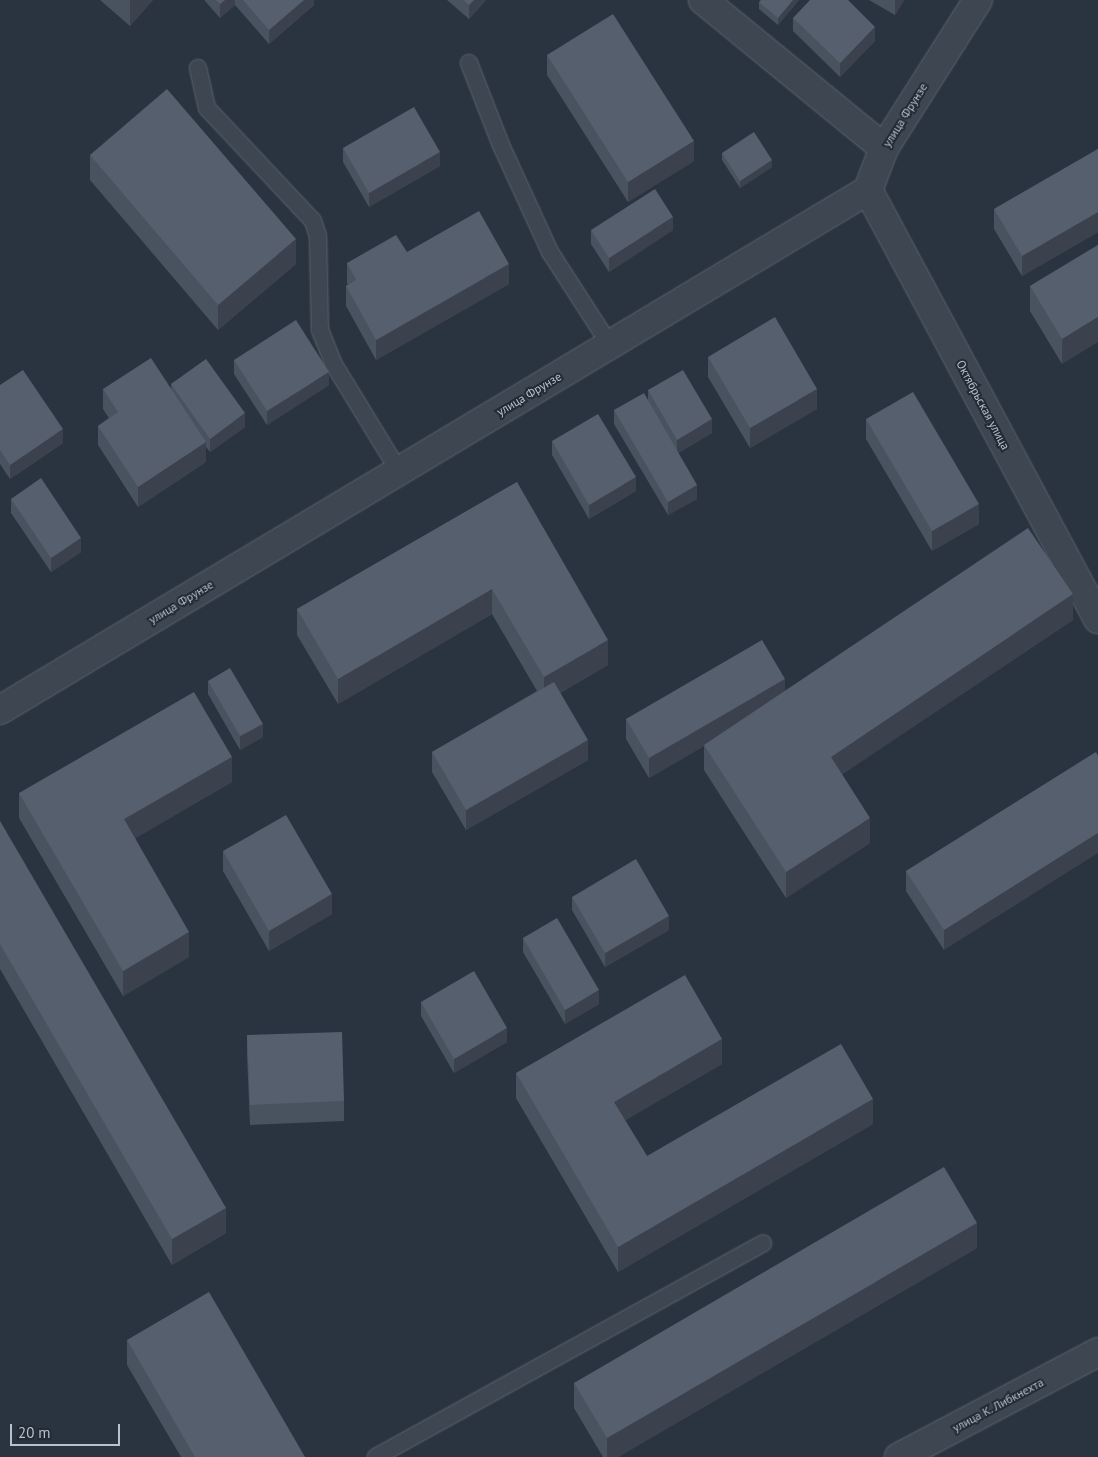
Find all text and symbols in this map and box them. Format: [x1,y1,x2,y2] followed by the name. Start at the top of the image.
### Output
[880,80,930,150] street label: улица Фрунзе
[953,358,1013,452] street label: Октябрьская улица
[494,369,564,419] street label: улица Фрунзе
[146,577,216,627] street label: улица Фрунзе
[949,1375,1047,1435] street label: улица К. Либкнехта
[12,1414,122,1446] scale bar
[18,1423,51,1442] text: 20 m

